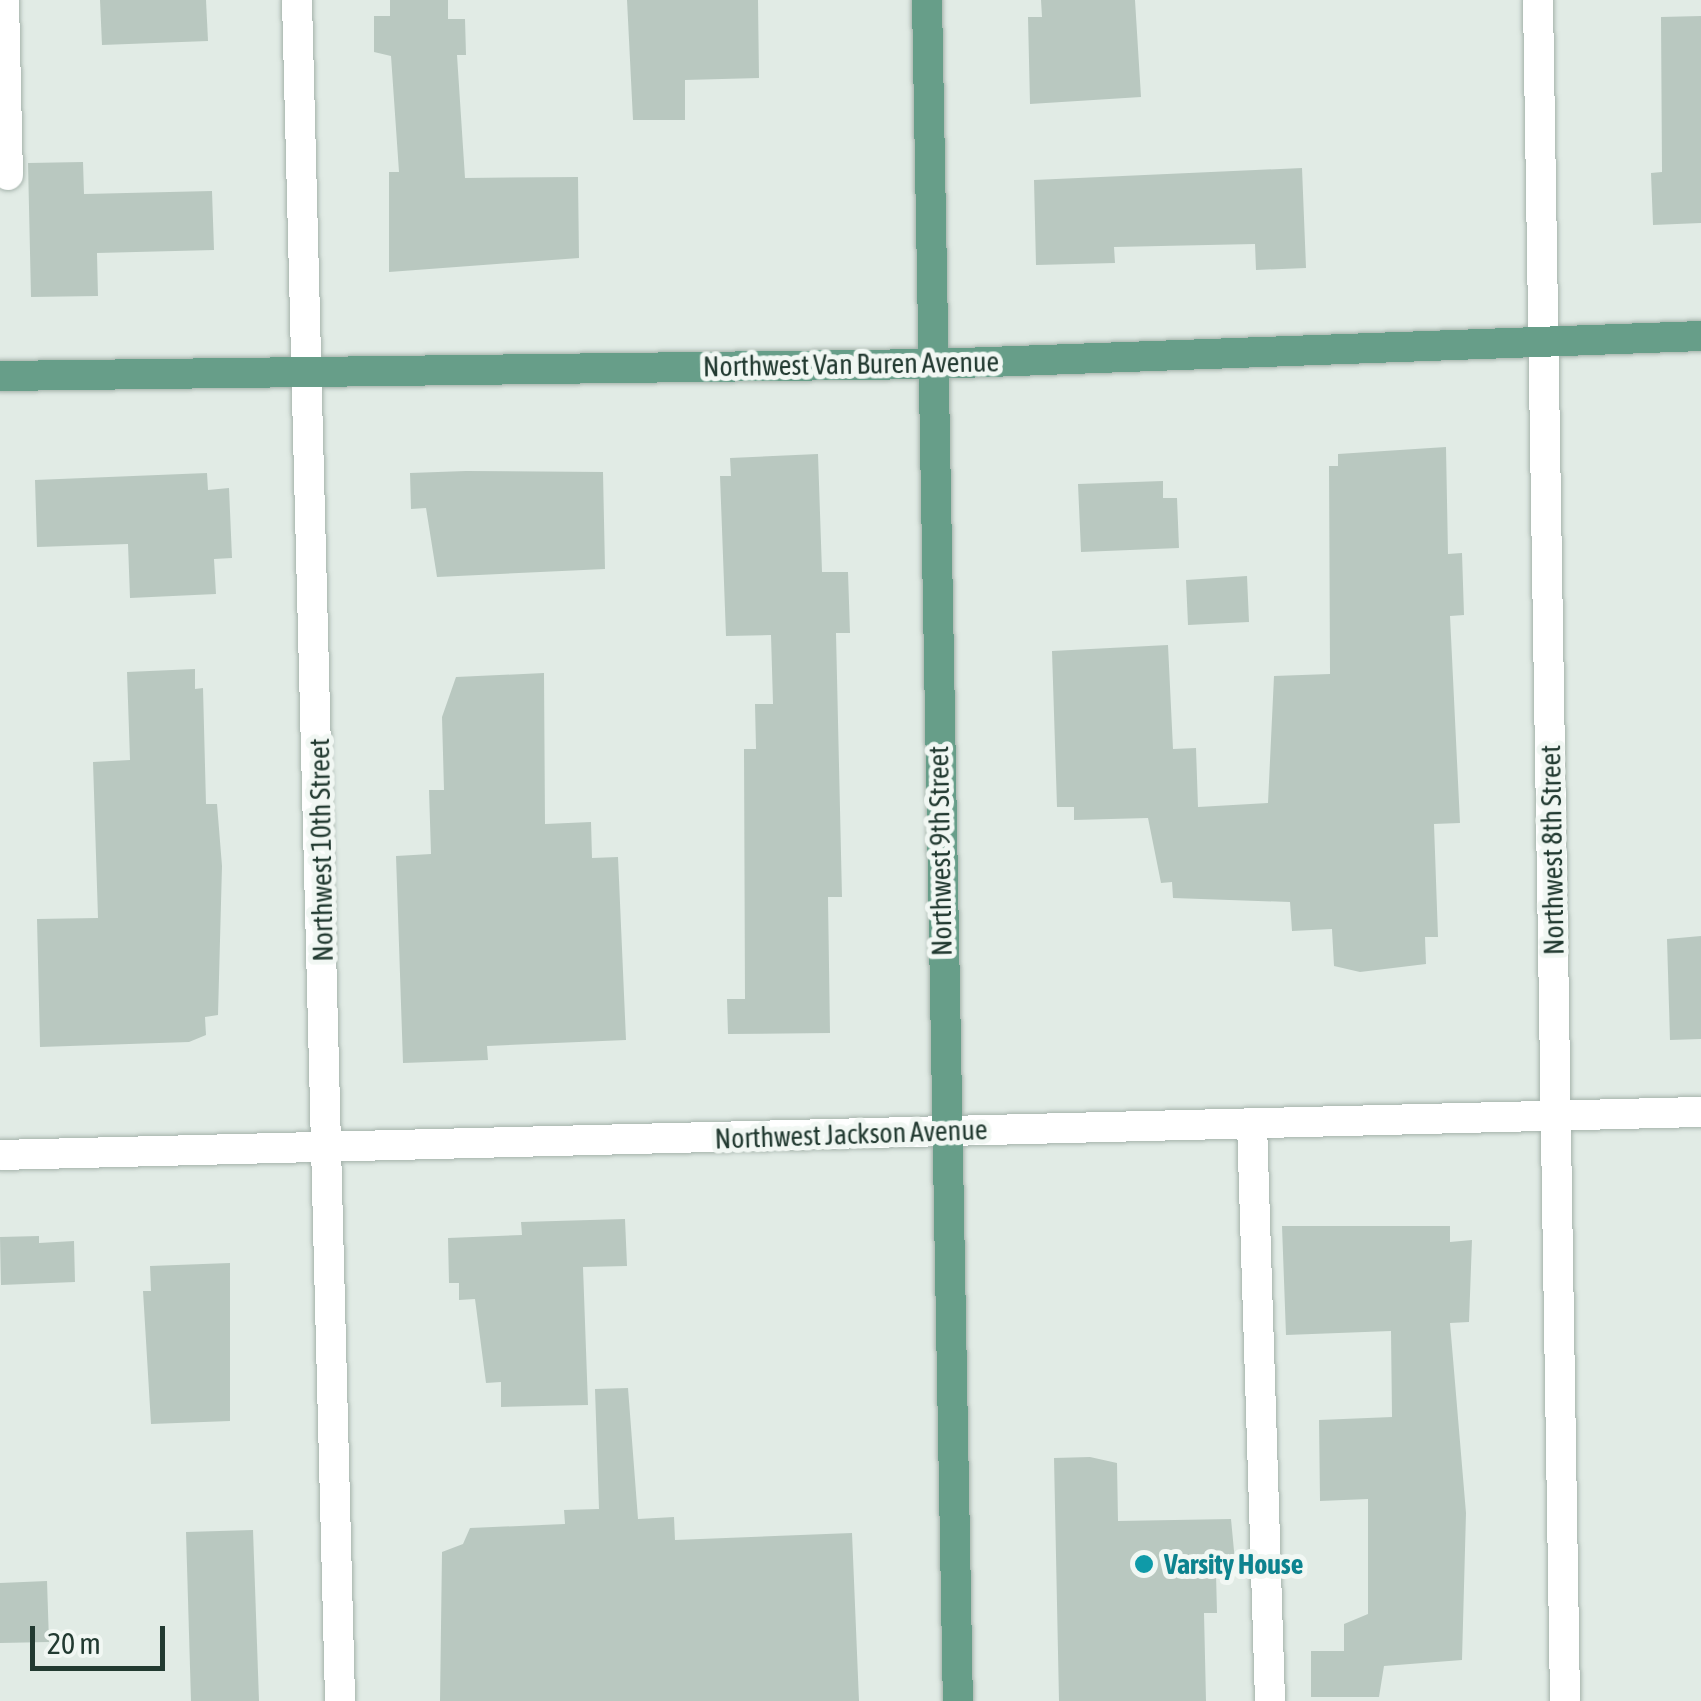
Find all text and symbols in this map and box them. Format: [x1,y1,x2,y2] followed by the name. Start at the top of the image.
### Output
[703,345,999,383] street label: Northwest Van Buren Avenue
[302,738,340,962] street label: Northwest 10th Street
[1533,745,1571,955] street label: Northwest 8th Street
[921,746,959,956] street label: Northwest 9th Street
[714,1112,988,1156] street label: Northwest Jackson Avenue
[1164,1547,1303,1581] place label: Varsity House
[1133,1553,1155,1575] marker: Varsity House
[35,1606,170,1668] scale bar
[47,1626,101,1660] text: 20 m

